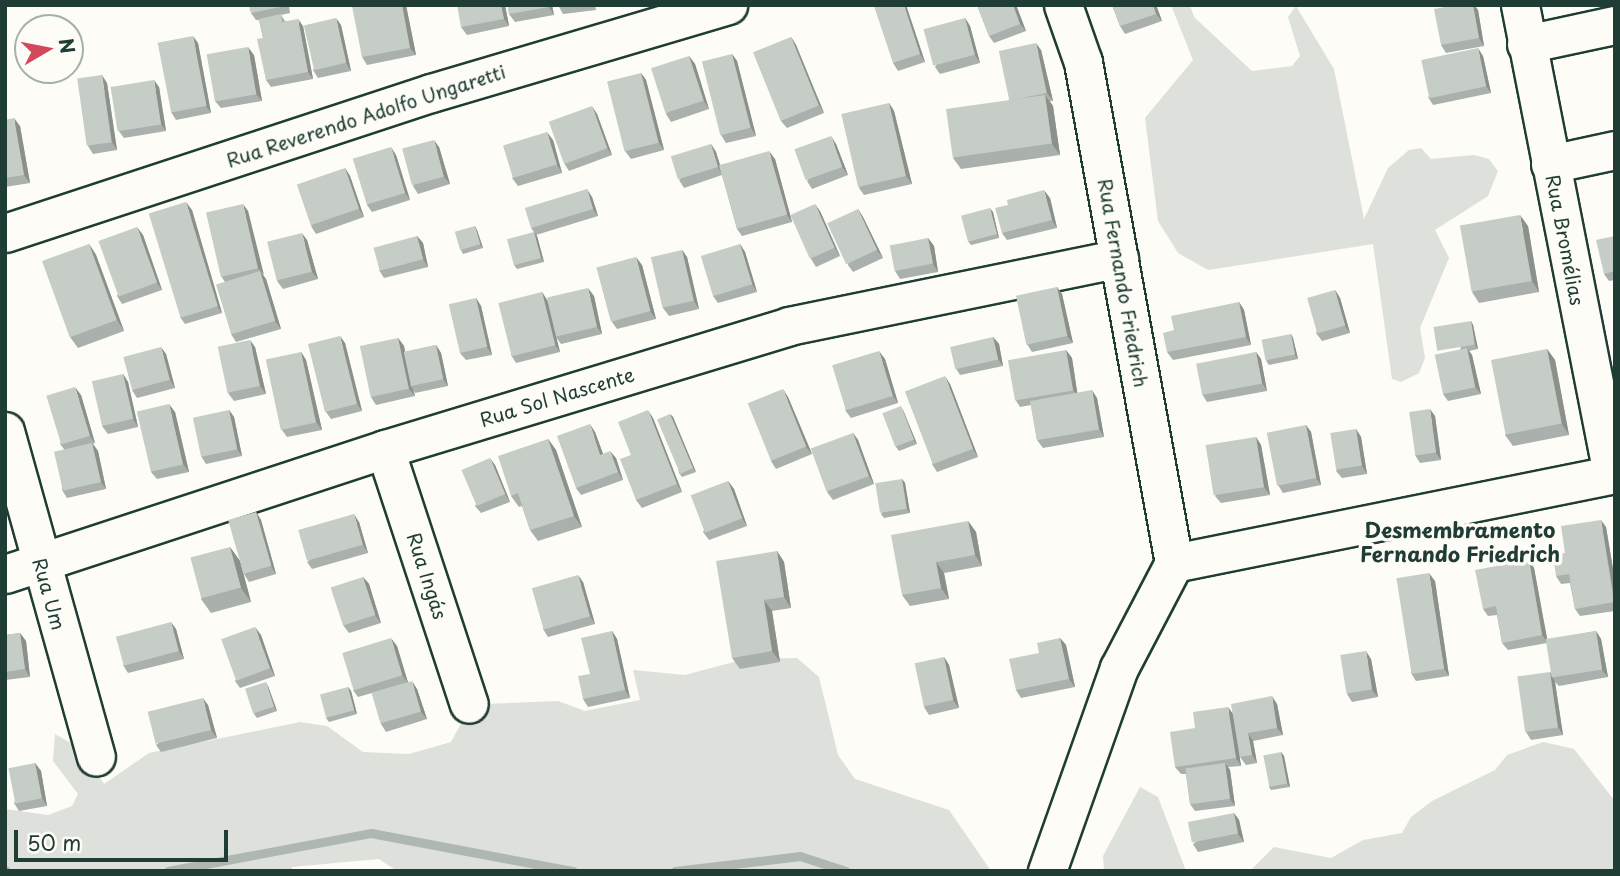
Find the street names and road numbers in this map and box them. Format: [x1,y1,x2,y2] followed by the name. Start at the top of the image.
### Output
[222,60,510,172] street label: Rua Reverendo Adolfo Ungaretti
[1541,172,1589,308] street label: Rua Bromélias
[1093,176,1153,390] street label: Rua Fernando Friedrich
[477,363,637,431] street label: Rua Sol Nascente
[402,529,452,623] street label: Rua Ingás
[28,555,70,633] street label: Rua Um

